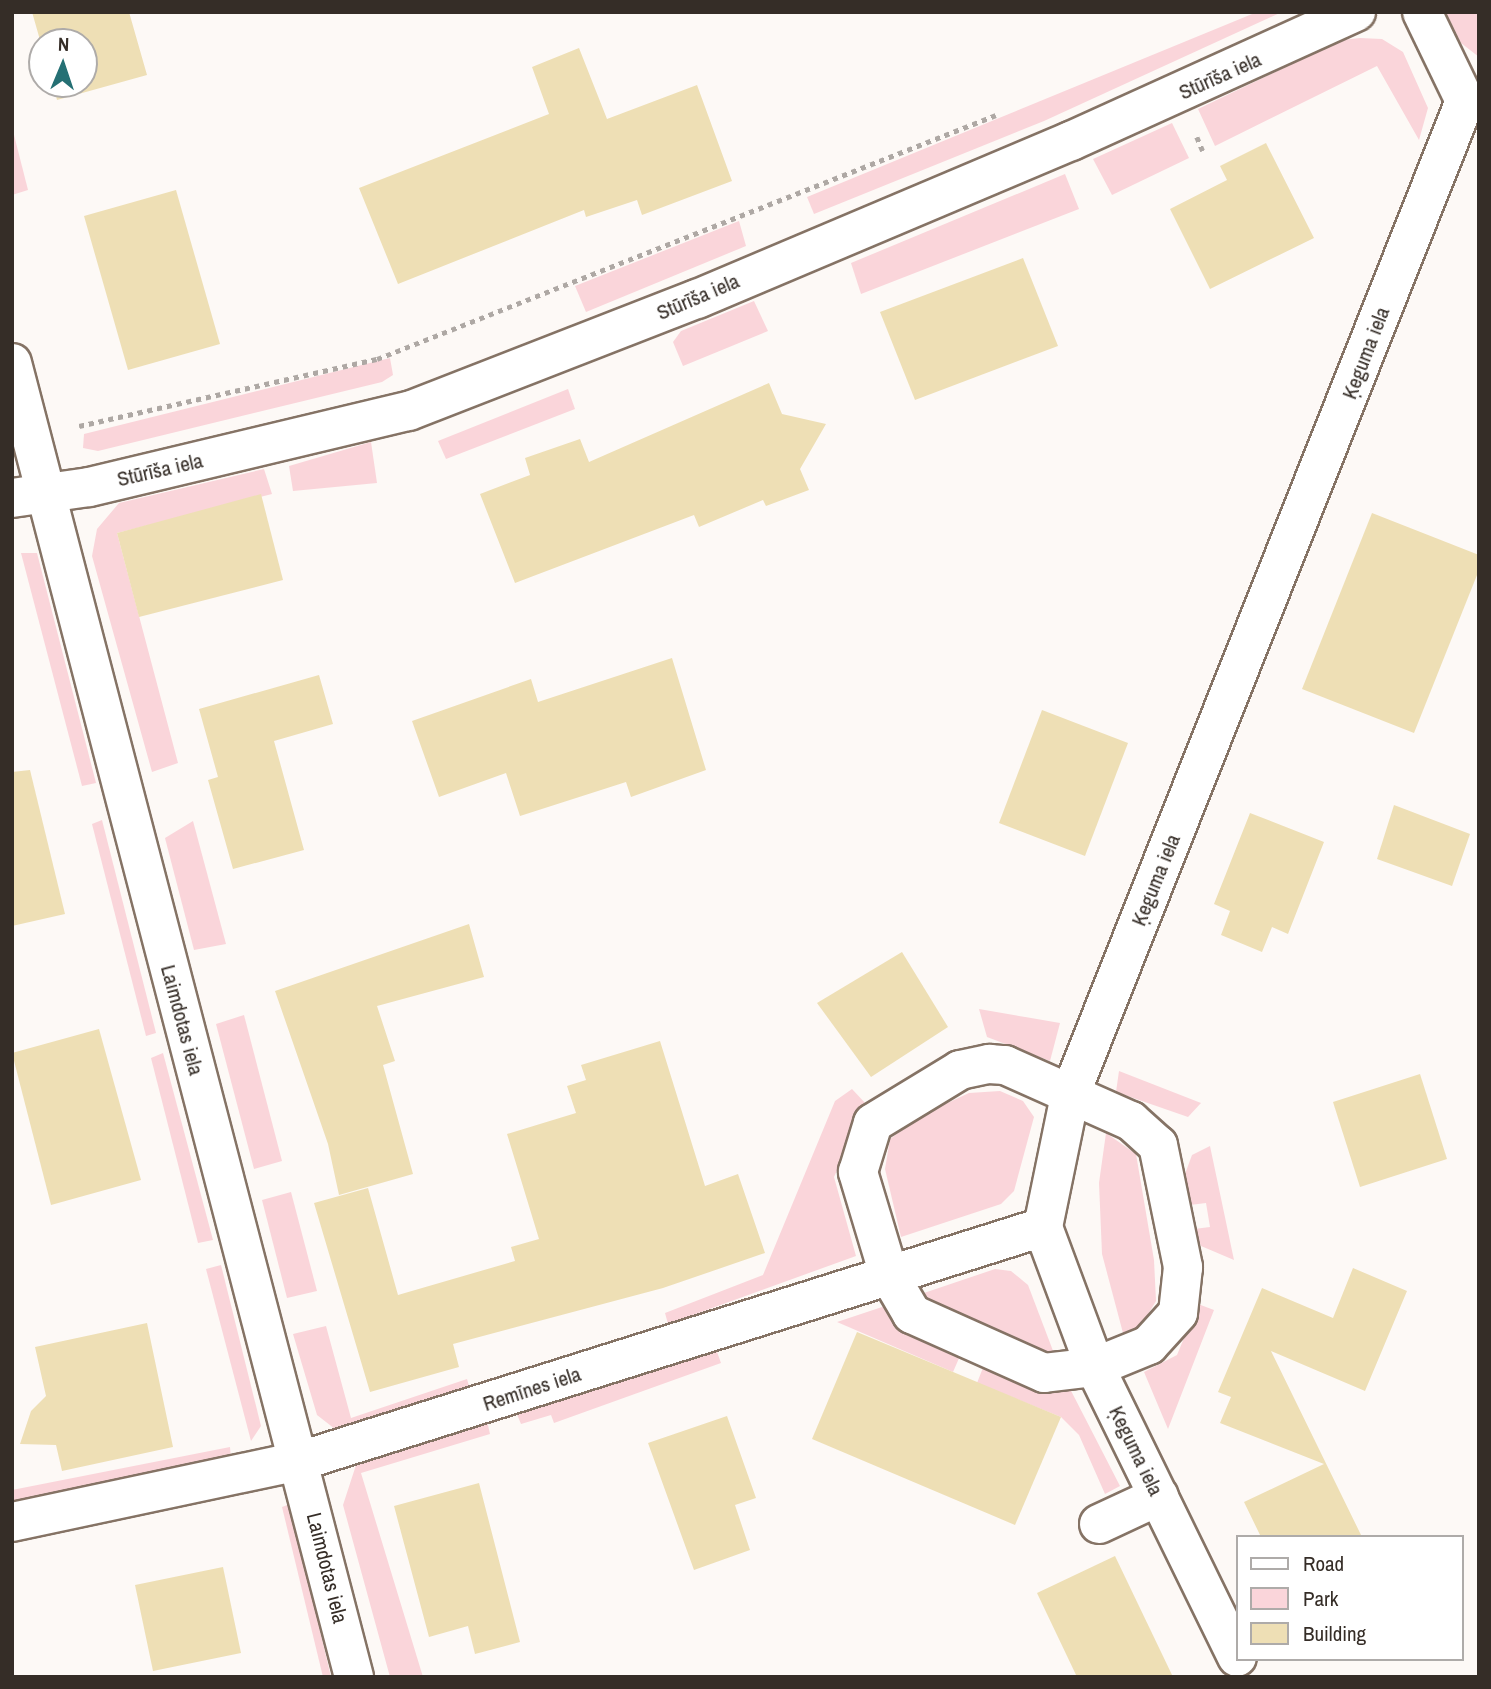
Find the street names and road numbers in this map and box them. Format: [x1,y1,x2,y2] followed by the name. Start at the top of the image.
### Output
[1175,47,1265,105] street label: Stūrīša iela
[653,268,743,326] street label: Stūrīša iela
[1337,303,1395,403] street label: Ķeguma iela
[115,448,205,492] street label: Stūrīša iela
[1126,830,1186,930] street label: Ķeguma iela
[155,962,209,1078] street label: Laimdotas iela
[480,1361,584,1417] street label: Remīnes iela
[1103,1402,1169,1500] street label: Ķeguma iela
[301,1510,353,1626] street label: Laimdotas iela

